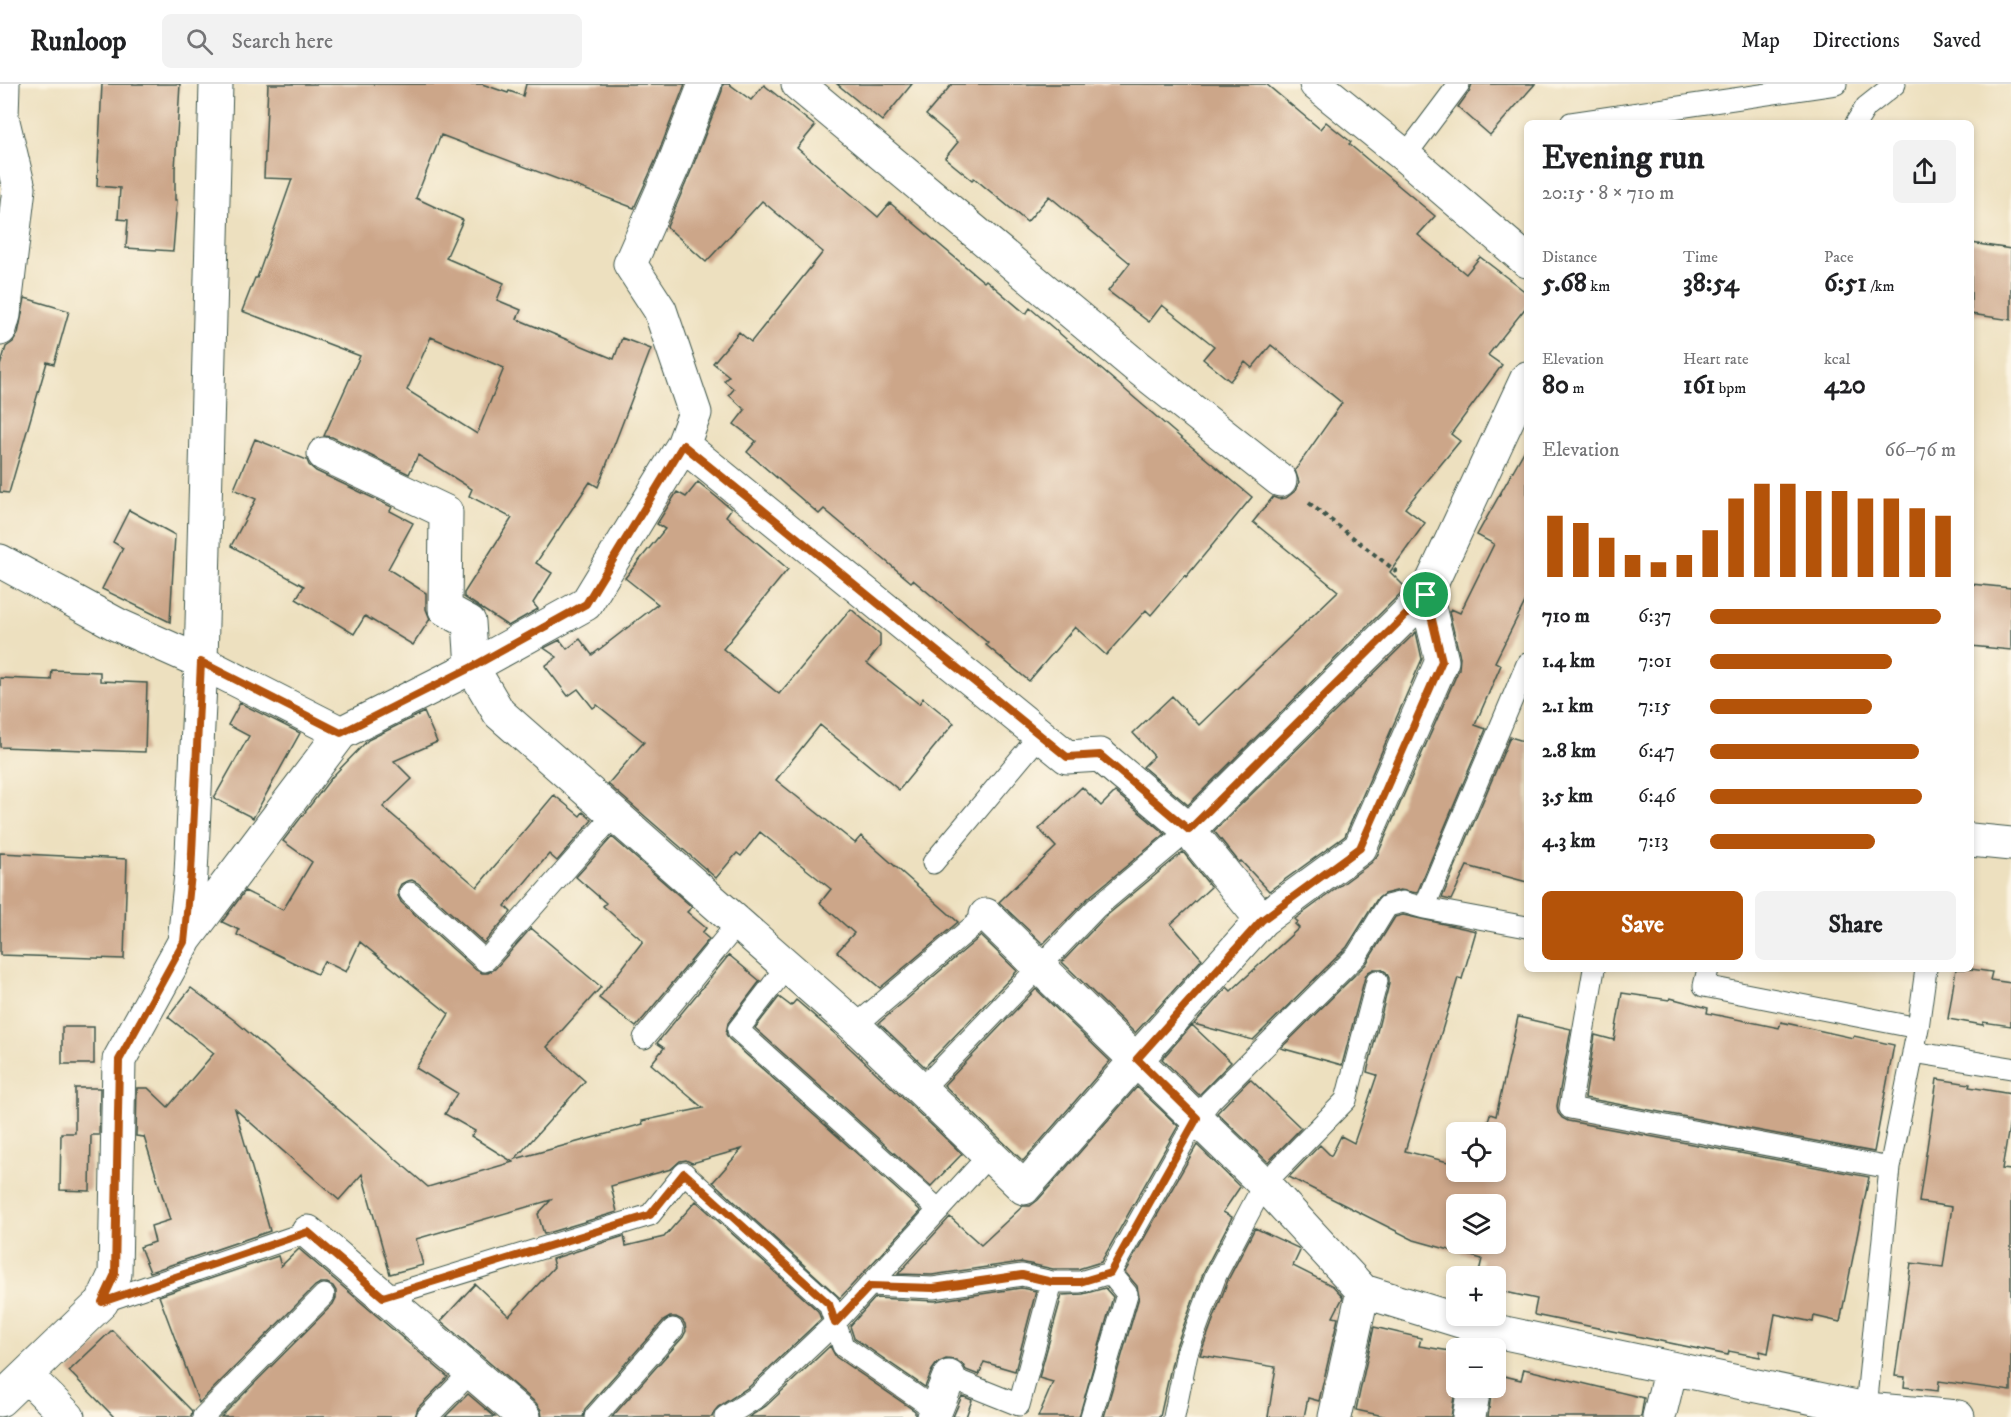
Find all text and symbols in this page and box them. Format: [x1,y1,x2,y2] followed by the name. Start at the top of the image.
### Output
[162,14,582,68] search box
[30,24,126,59] text: Runloop
[183,25,216,58] icon: search
[231,28,333,55] text: Search here
[1741,28,1780,54] text: Map
[1813,28,1900,54] text: Directions
[1933,28,1981,54] text: Saved
[1542,138,1704,179] text: Evening run
[1893,140,1956,203] button: share
[1542,181,1674,206] text: 20:15 · 8 × 710 m
[1542,247,1597,267] text: Distance
[1683,247,1718,267] text: Time
[1824,247,1854,267] text: Pace
[1542,267,1587,300] text: 5.68
[1683,267,1739,300] text: 38:54
[1824,267,1867,300] text: 6:51
[1587,276,1610,296] text: km
[1867,276,1895,296] text: /km
[1542,349,1604,369] text: Elevation
[1683,349,1749,369] text: Heart rate
[1824,349,1850,369] text: kcal
[1542,369,1569,402] text: 80
[1683,369,1715,402] text: 161
[1824,369,1866,402] text: 420
[1569,378,1584,398] text: m
[1715,378,1746,398] text: bpm
[1542,438,1619,463] text: Elevation
[1884,438,1956,463] text: 66–76 m
[1400,569,1451,620] pin
[1409,578,1442,611] icon: arrive
[1542,604,1590,629] text: 710 m
[1638,604,1672,629] text: 6:37
[1542,649,1595,674] text: 1.4 km
[1638,649,1672,674] text: 7:01
[1542,694,1593,719] text: 2.1 km
[1638,694,1671,719] text: 7:15
[1542,739,1596,764] text: 2.8 km
[1638,739,1675,764] text: 6:47
[1542,784,1593,809] text: 3.5 km
[1638,784,1676,809] text: 6:46
[1542,829,1595,854] text: 4.3 km
[1638,829,1669,854] text: 7:13
[1542,891,1743,960] button: Save
[1755,891,1956,960] button: Share
[1446,1122,1506,1398] map controls
[1446,1122,1506,1182] button: locate
[1446,1194,1506,1254] button: layers
[1446,1266,1506,1326] button: +
[1446,1338,1506,1398] button: −

